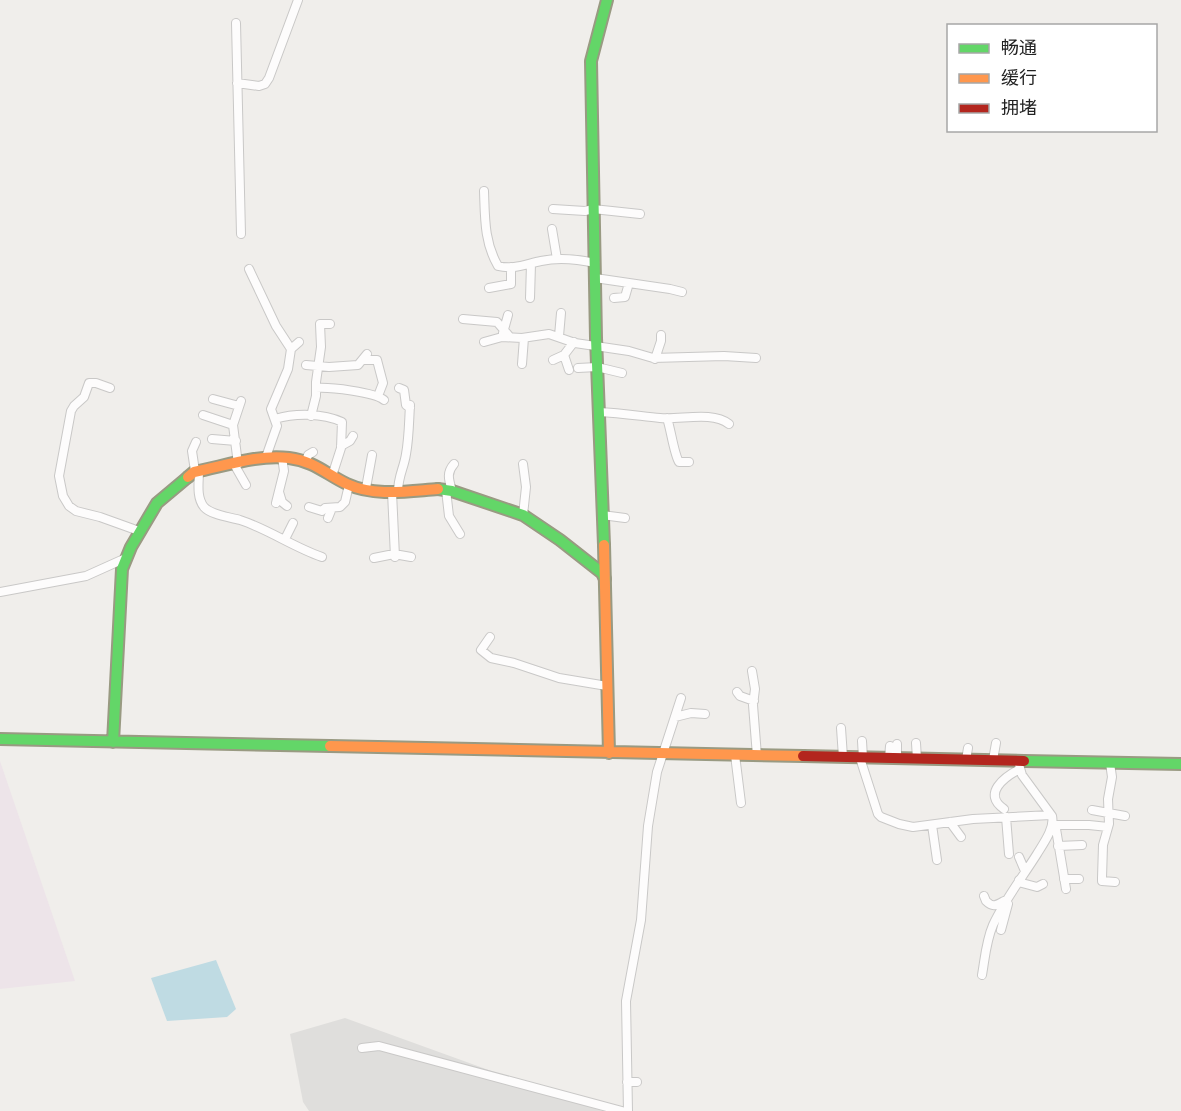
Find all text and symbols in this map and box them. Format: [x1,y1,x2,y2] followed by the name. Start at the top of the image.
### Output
[947,24,1157,132] legend
[1001,36,1037,58] text: 畅通
[1001,66,1037,88] text: 缓行
[1001,96,1037,118] text: 拥堵

